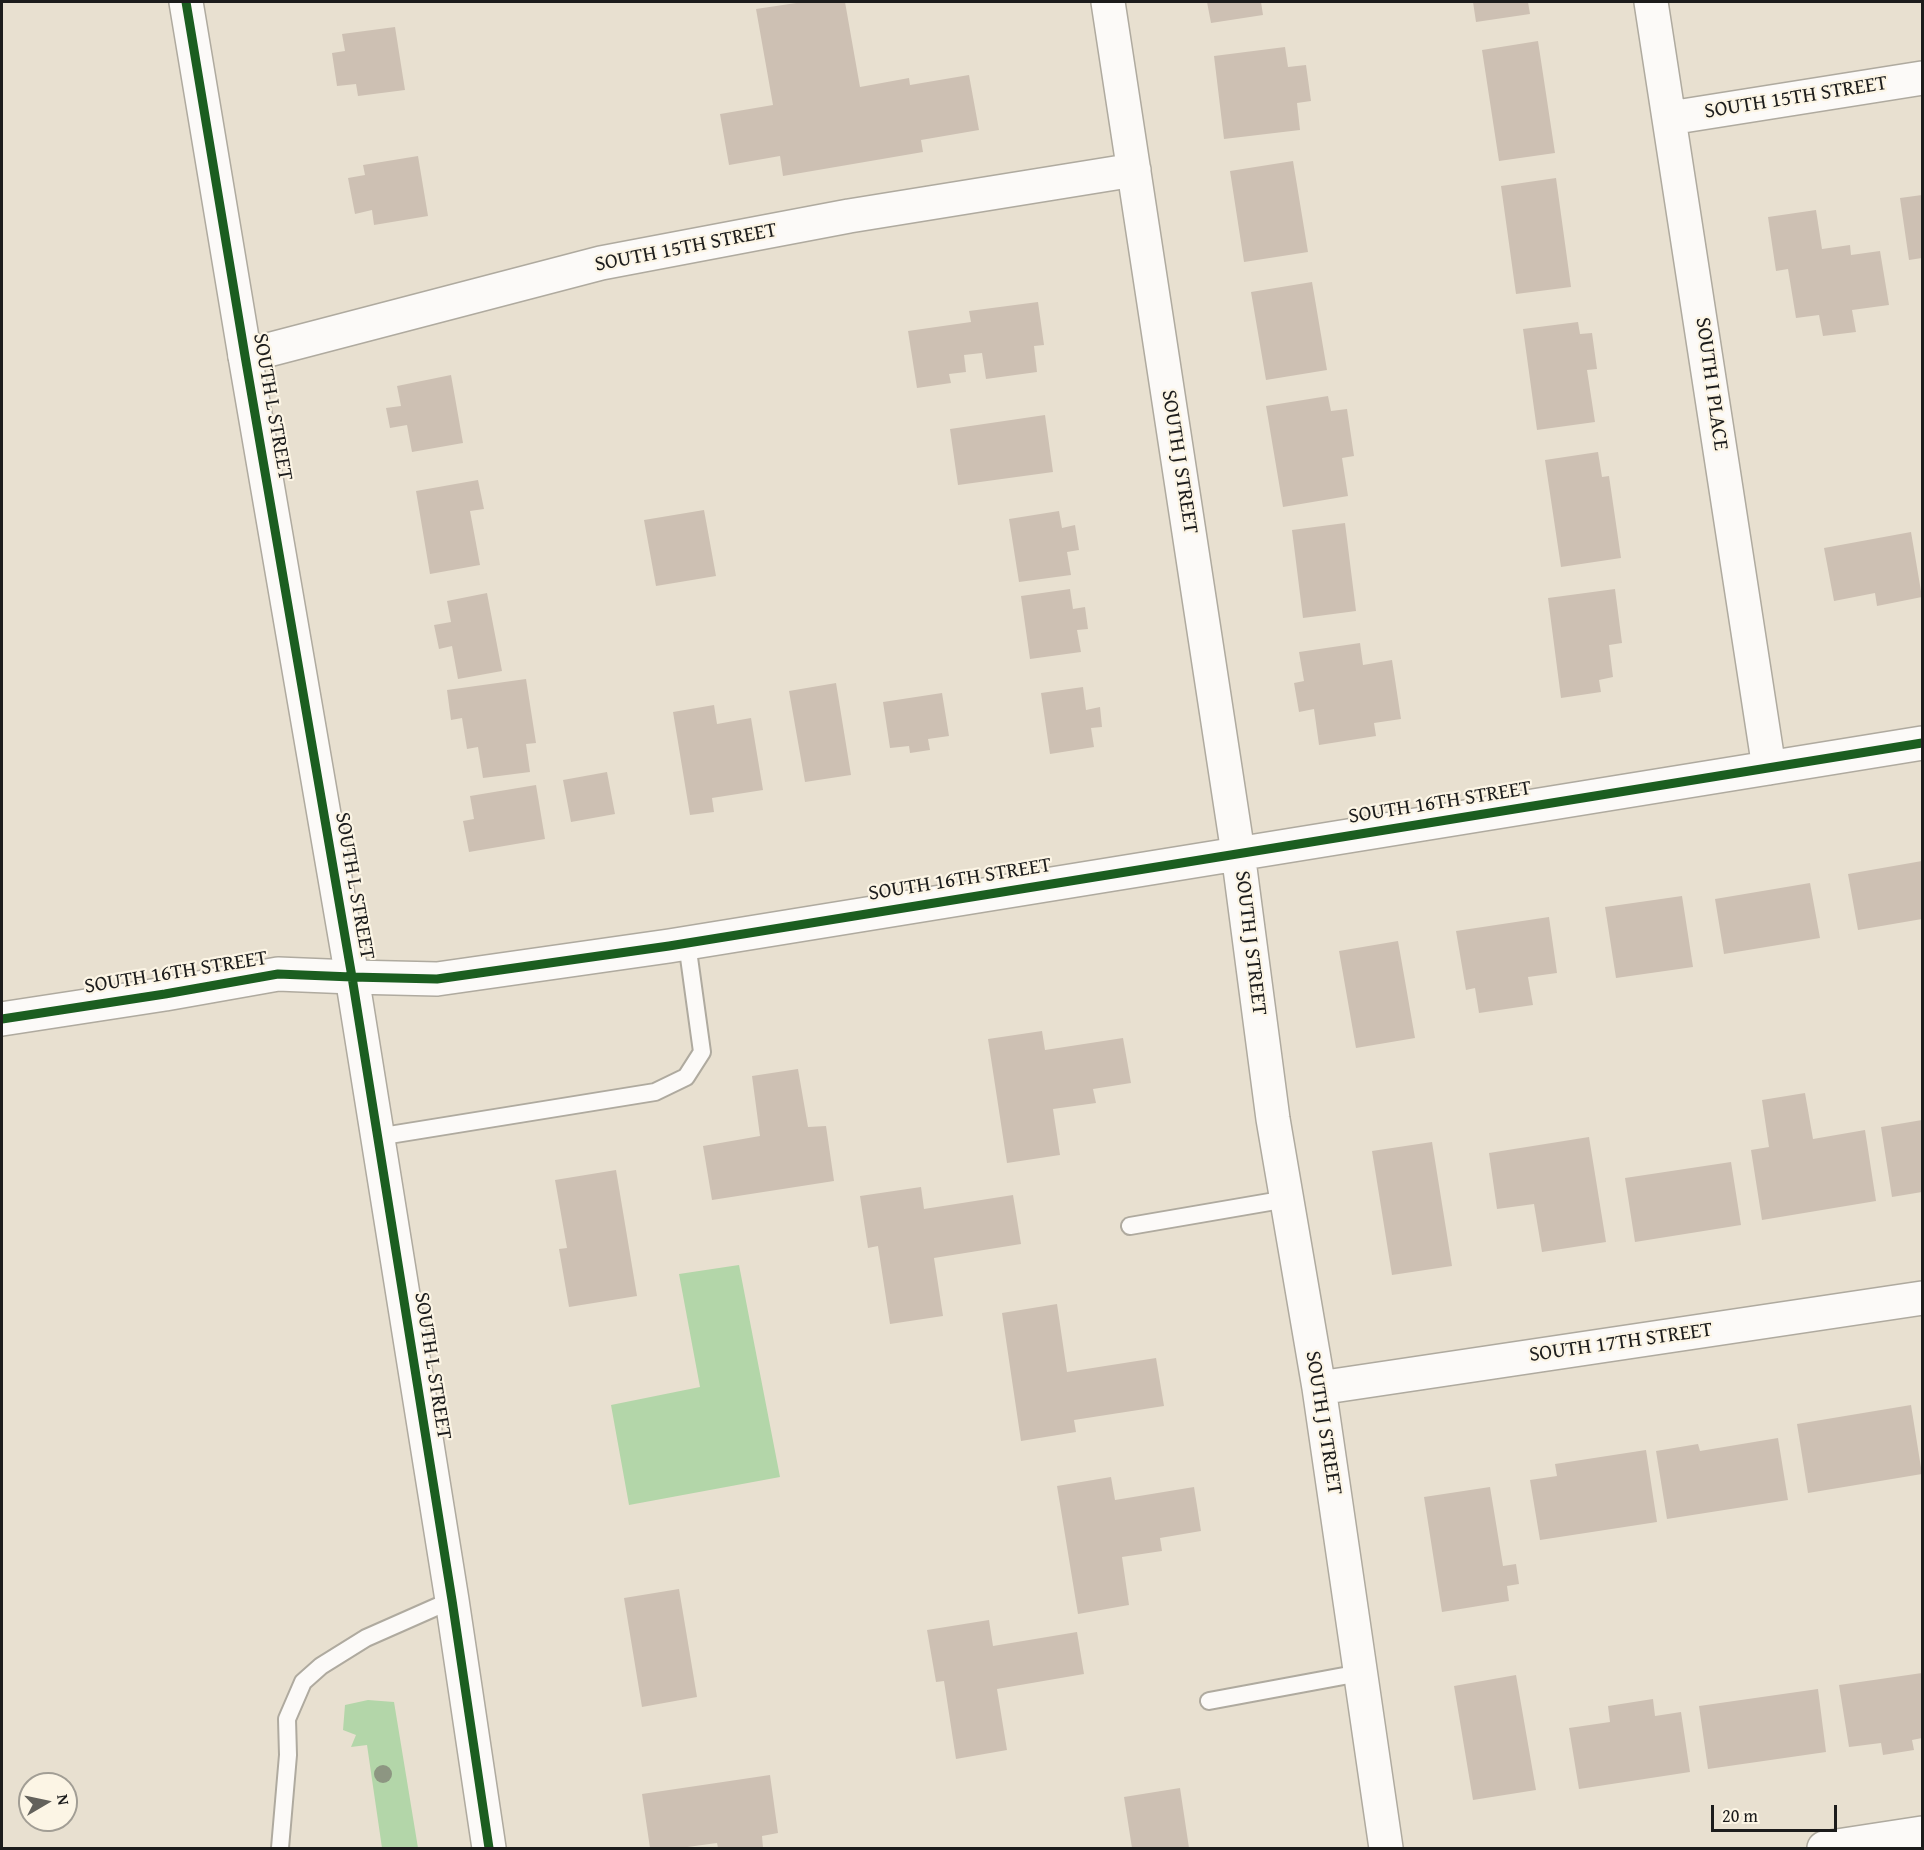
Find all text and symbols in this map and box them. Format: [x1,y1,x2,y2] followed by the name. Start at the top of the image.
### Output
[1703,71,1889,125] street label: SOUTH 15TH STREET
[593,218,779,278] street label: SOUTH 15TH STREET
[1689,316,1733,452] street label: SOUTH I PLACE
[247,331,297,483] street label: SOUTH L STREET
[1155,388,1203,536] street label: SOUTH J STREET
[1347,776,1533,830] street label: SOUTH 16TH STREET
[329,810,379,962] street label: SOUTH L STREET
[867,853,1053,907] street label: SOUTH 16TH STREET
[1229,869,1271,1017] street label: SOUTH J STREET
[83,946,269,1000] street label: SOUTH 16TH STREET
[408,1290,456,1442] street label: SOUTH L STREET
[1528,1318,1714,1368] street label: SOUTH 17TH STREET
[1299,1349,1347,1497] street label: SOUTH J STREET
[18,1772,78,1832] north arrow
[51,1792,76,1807] text: N
[1714,1793,1840,1831] scale bar
[1722,1802,1758,1829] text: 20 m

